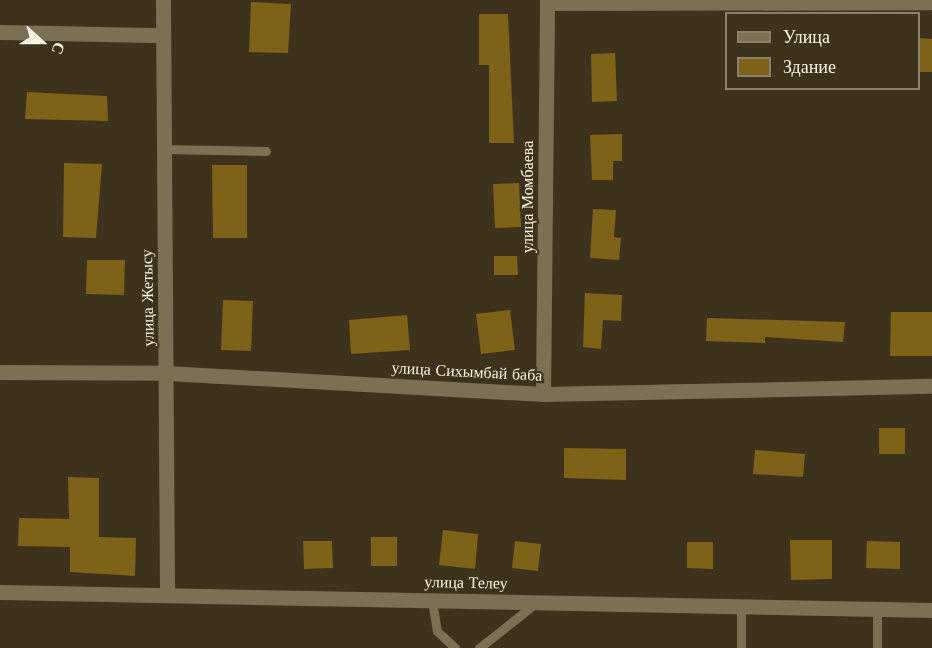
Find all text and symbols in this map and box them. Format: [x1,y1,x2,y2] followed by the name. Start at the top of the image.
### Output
[12,12,72,72] north arrow
[725,12,920,90] legend
[783,26,830,48] text: Улица
[47,39,70,57] text: С
[783,56,836,78] text: Здание
[517,141,537,253] street label: улица Момбаева
[137,249,157,347] street label: улица Жетысу
[391,357,543,385] street label: улица Сихымбай баба
[424,572,508,592] street label: улица Телеу

